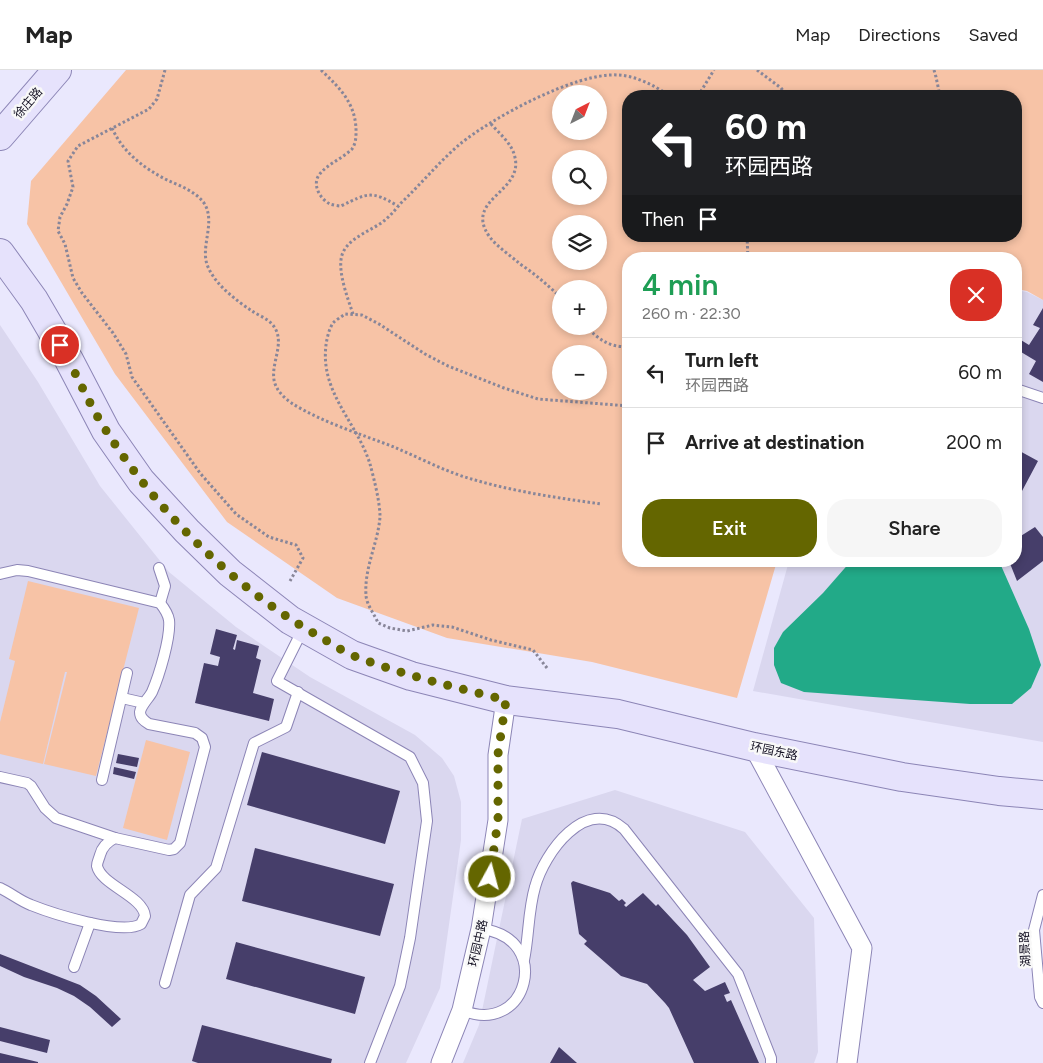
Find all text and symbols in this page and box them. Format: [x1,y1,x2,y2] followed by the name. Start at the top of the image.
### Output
[25,20,73,49] text: Map
[795,24,830,46] text: Map
[858,24,940,46] text: Directions
[968,24,1018,46] text: Saved
[11,85,45,121] street label: 徐庄路
[552,85,608,140] north arrow
[552,85,607,400] map controls
[725,106,807,148] text: 60 m
[642,110,707,175] icon: left
[552,150,607,205] button: search
[725,153,813,180] text: 环园西路
[694,205,722,233] icon: arrive
[642,208,684,231] text: Then
[552,215,607,270] button: layers
[642,266,718,303] text: 4 min
[950,269,1002,321] button: close
[552,280,607,335] button: +
[642,304,741,323] text: 260 m · 22:30
[39,324,81,366] pin
[46,331,74,359] icon: arrive
[552,345,607,400] button: −
[685,349,759,372] text: Turn left
[642,359,670,387] icon: left
[958,361,1002,384] text: 60 m
[685,376,749,395] text: 环园西路
[642,429,670,457] icon: arrive
[685,431,864,454] text: Arrive at destination
[946,431,1002,454] text: 200 m
[642,499,817,557] button: Exit
[827,499,1002,557] button: Share
[749,739,799,763] street label: 环园东路
[463,850,515,902] position arrow
[466,918,490,968] street label: 环园中路
[1017,931,1033,967] street label: 湖景路

